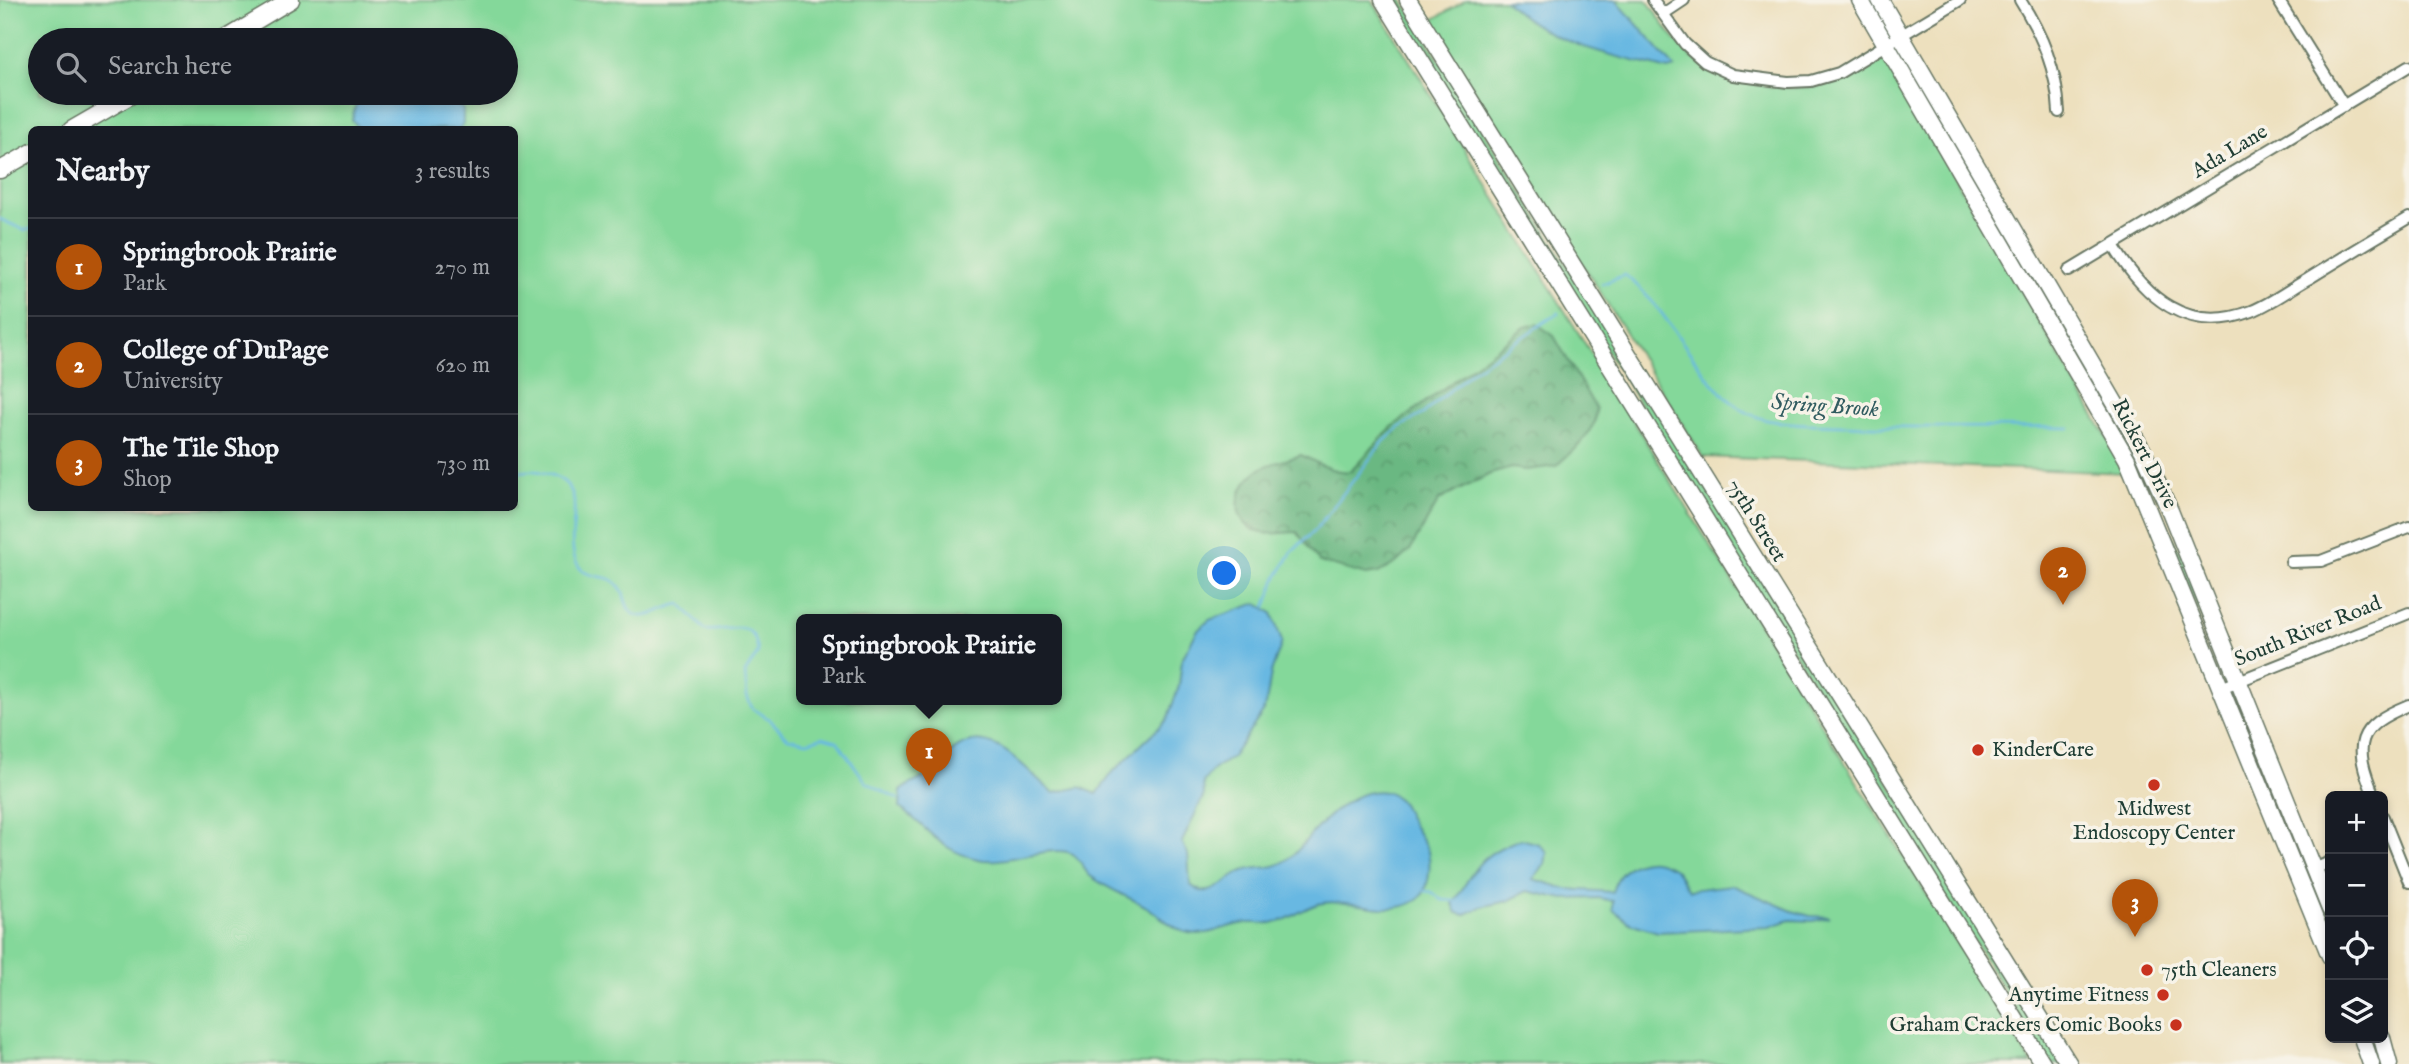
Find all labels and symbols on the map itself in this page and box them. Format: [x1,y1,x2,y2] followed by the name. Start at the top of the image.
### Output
[2186,119,2273,186] street label: Ada Lane
[1770,388,1880,425] water label: Spring Brook
[2105,395,2183,514] street label: Rickert Drive
[1720,475,1792,567] street label: 75th Street
[2040,547,2086,605] pin: 2
[1207,556,1241,590] your location
[2231,590,2386,674] street label: South River Road
[906,728,952,786] pin: 1
[1992,737,2094,764] place label: KinderCare
[1970,742,1986,758] marker: KinderCare
[2146,777,2162,793] marker: Midwest Endoscopy Center
[2073,796,2235,847] place label: Midwest Endoscopy Center
[2112,879,2158,937] pin: 3
[2161,957,2277,984] place label: 75th Cleaners
[2139,962,2155,978] marker: 75th Cleaners
[2008,982,2149,1009] place label: Anytime Fitness
[2155,987,2171,1003] marker: Anytime Fitness
[1890,1012,2162,1039] place label: Graham Crackers Comic Books
[2168,1017,2184,1033] marker: Graham Crackers Comic Books

